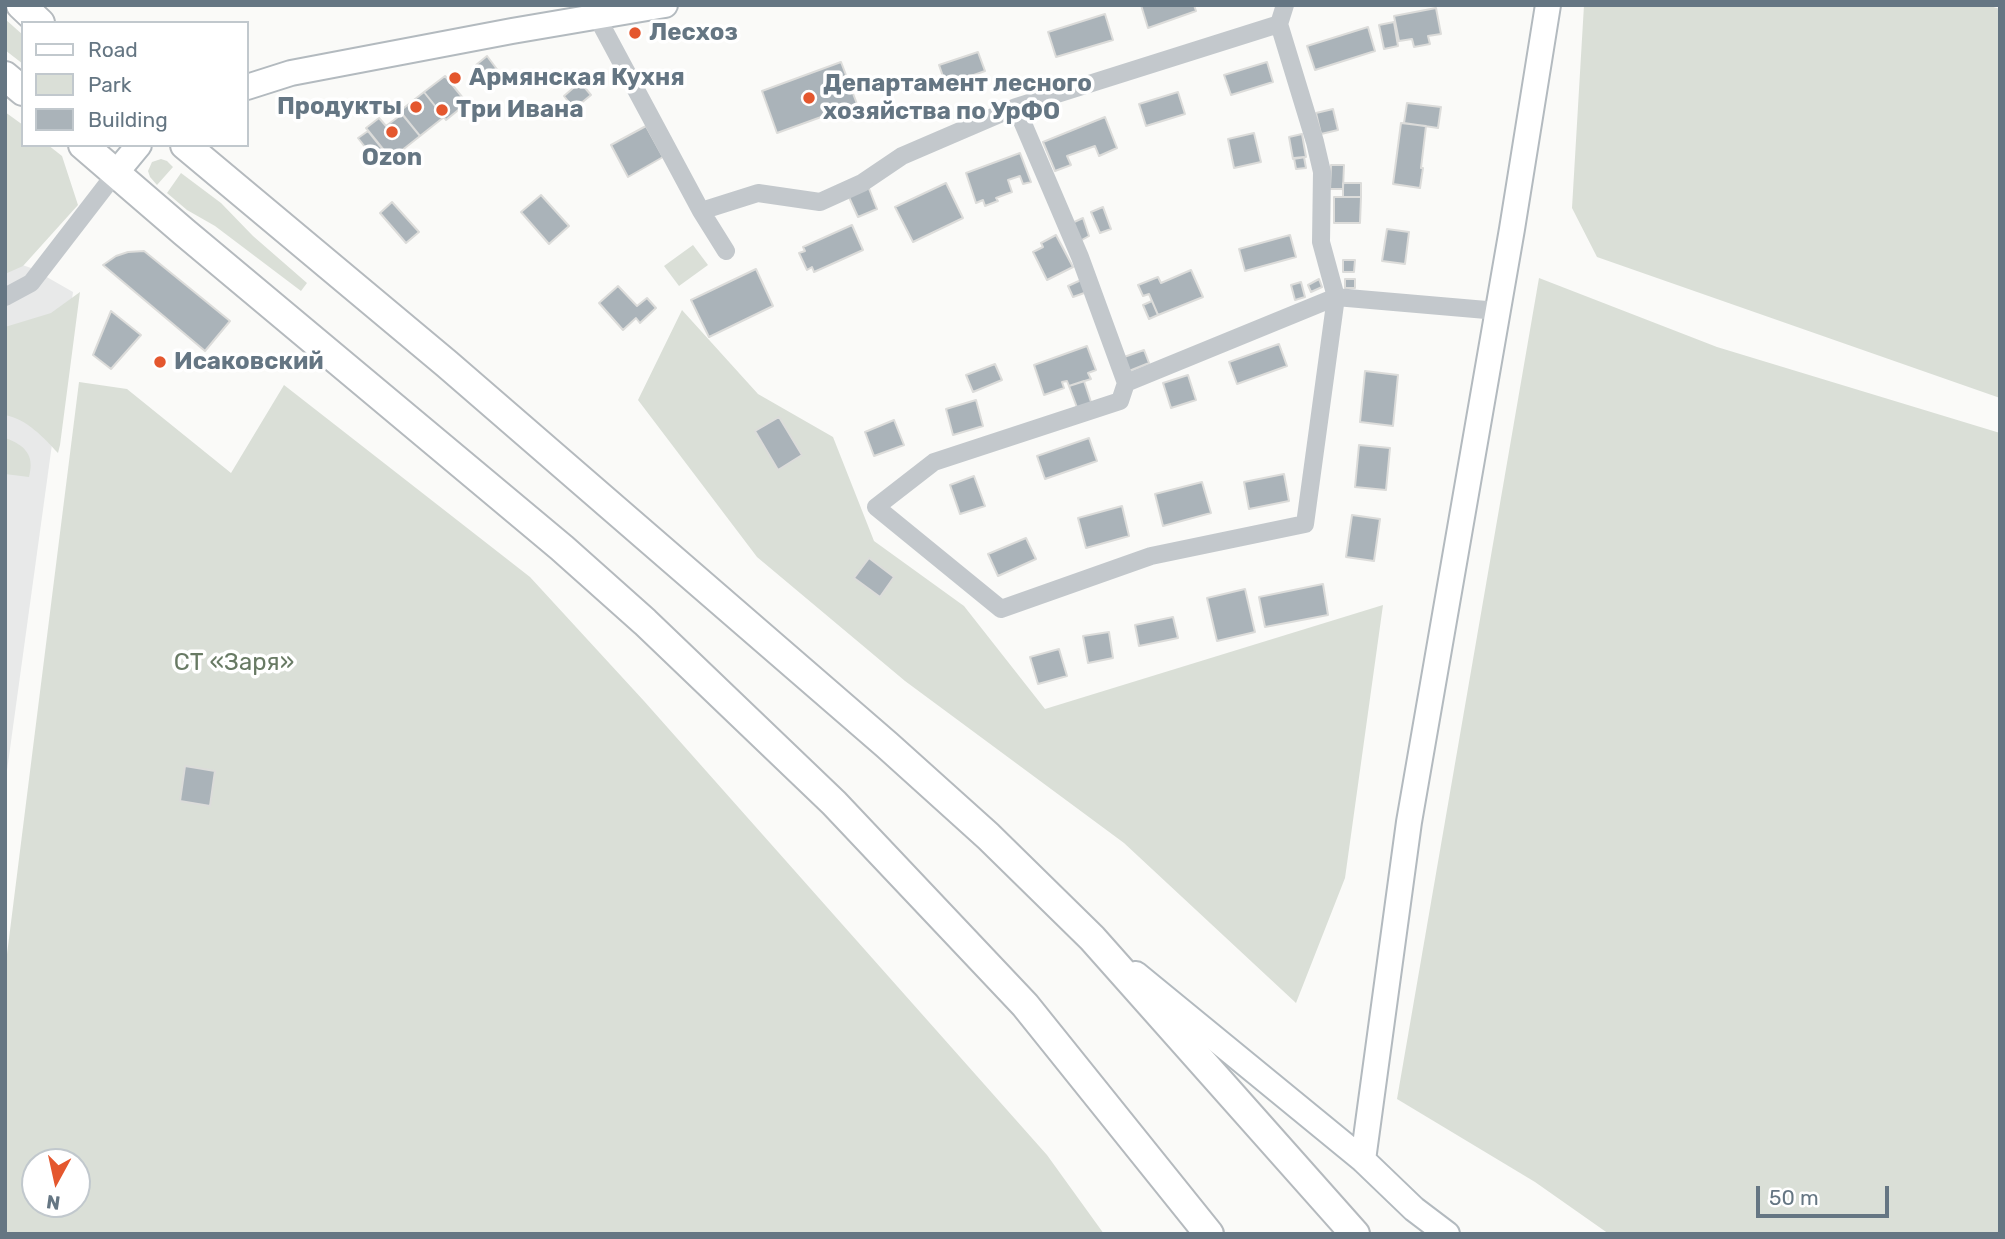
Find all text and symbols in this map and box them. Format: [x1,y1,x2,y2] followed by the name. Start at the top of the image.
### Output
[649,19,738,47] place label: Лесхоз
[21,21,248,147] legend
[627,25,643,41] marker: Лесхоз
[88,37,138,62] text: Road
[469,64,685,92] place label: Армянская Кухня
[447,70,463,86] marker: Армянская Кухня
[823,70,1092,126] place label: Департамент лесного хозяйства по УрФО
[88,72,132,97] text: Park
[801,90,817,106] marker: Департамент лесного хозяйства по УрФО
[277,93,402,121] place label: Продукты
[456,96,584,124] place label: Три Ивана
[408,99,424,115] marker: Продукты
[434,102,450,118] marker: Три Ивана
[88,107,168,132] text: Building
[384,124,400,140] marker: Ozon
[362,144,422,172] place label: Ozon
[174,348,324,376] place label: Исаковский
[152,354,168,370] marker: Исаковский
[174,649,294,677] park label: СТ «Заря»
[21,1148,91,1218] north arrow
[1760,1172,1893,1216] scale bar
[1769,1185,1819,1210] text: 50 m
[45,1190,62,1215] text: N

